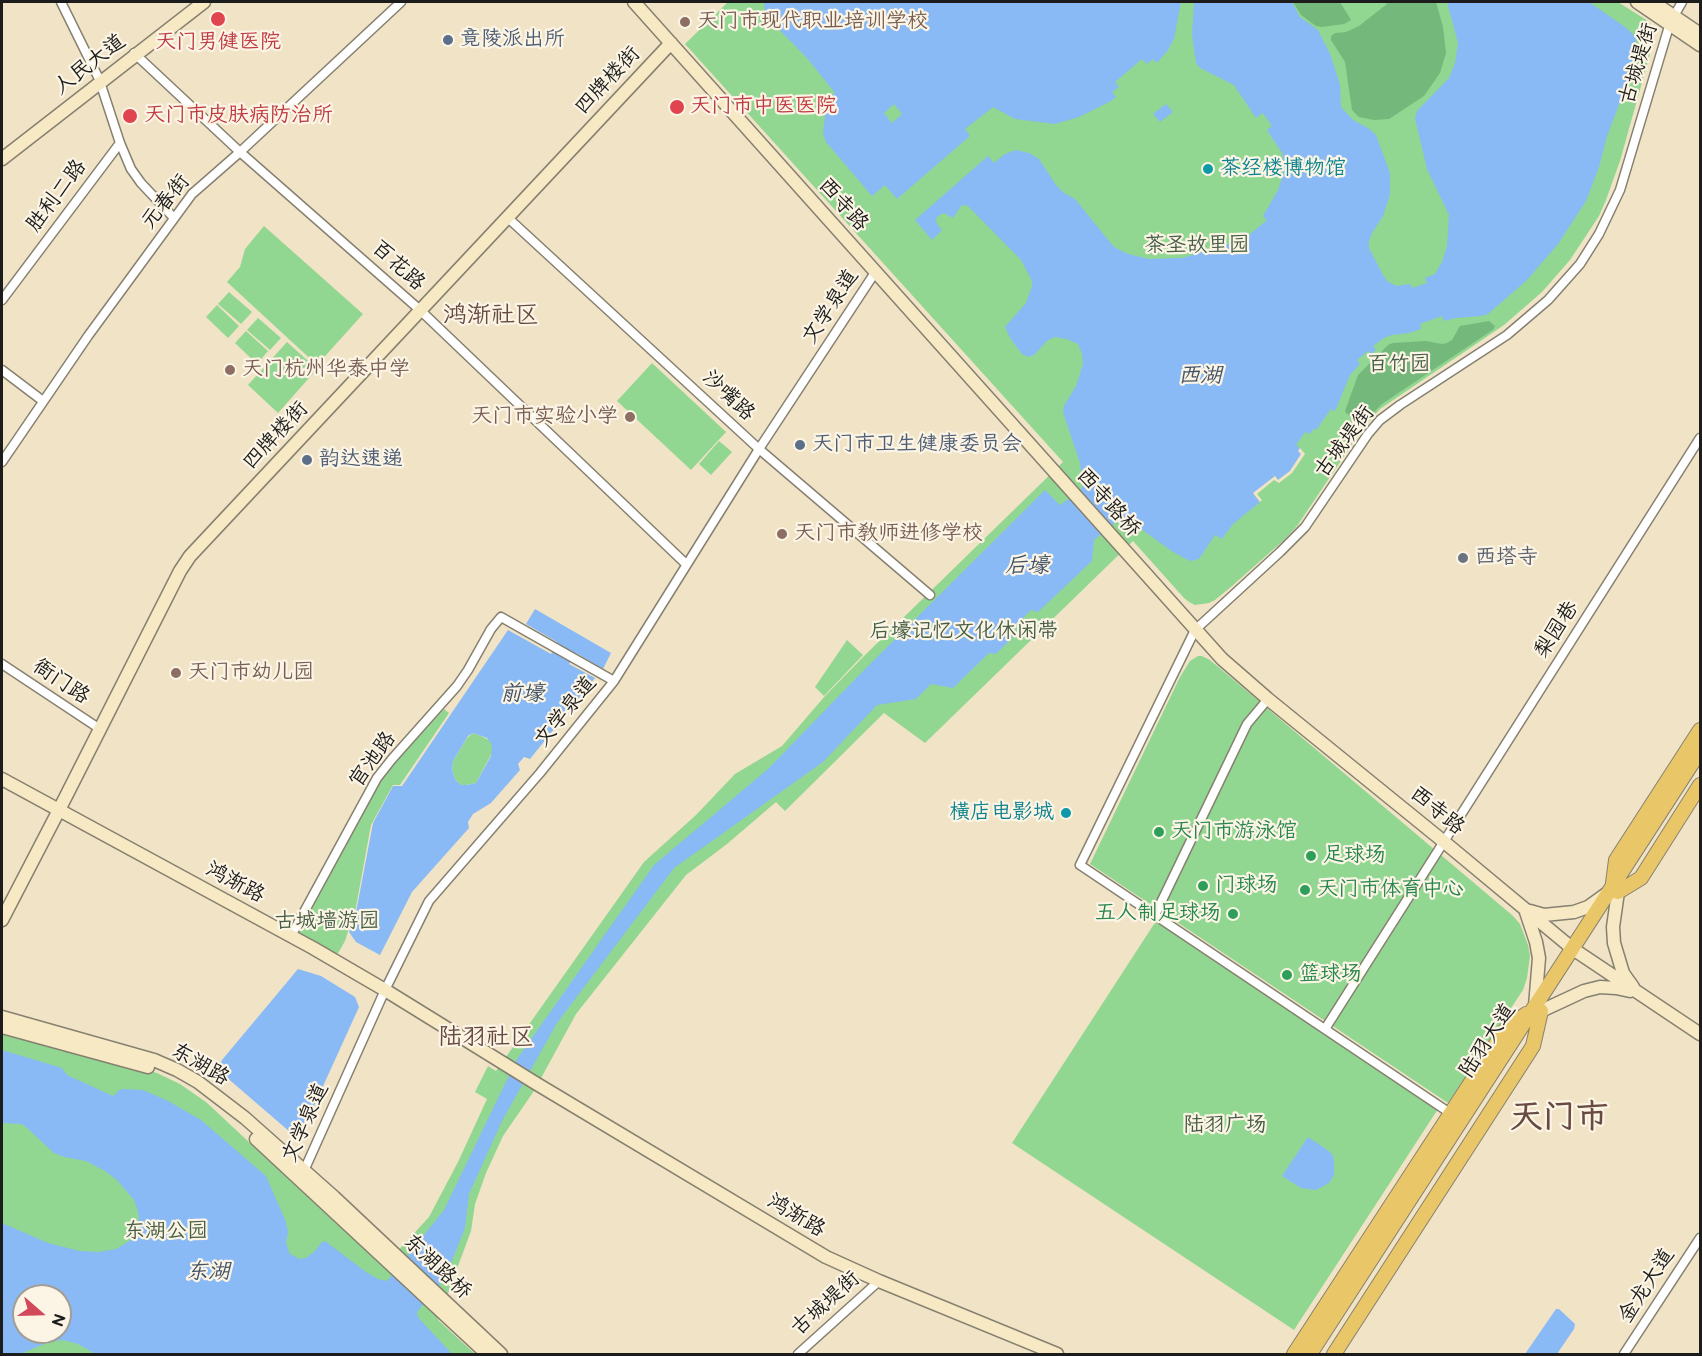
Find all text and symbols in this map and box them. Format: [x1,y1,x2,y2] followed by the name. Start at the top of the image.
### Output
[697,9,928,35] place label: 天门市现代职业培训学校
[209,10,227,28] marker: 天门男健医院
[678,15,692,29] marker: 天门市现代职业培训学校
[1615,20,1663,108] street label: 古城堤街
[460,27,565,53] place label: 竟陵派出所
[49,29,131,101] street label: 人民大道
[155,30,281,56] place label: 天门男健医院
[441,33,455,47] marker: 竟陵派出所
[570,42,646,120] street label: 四牌楼街
[690,94,837,120] place label: 天门市中医医院
[668,98,686,116] marker: 天门市中医医院
[144,103,333,129] place label: 天门市皮肤病防治所
[121,107,139,125] marker: 天门市皮肤病防治所
[22,155,92,237] street label: 胜利二路
[1220,156,1346,182] place label: 茶经楼博物馆
[1201,162,1215,176] marker: 茶经楼博物馆
[136,170,196,234] street label: 元春街
[813,173,873,237] street label: 西寺路
[1145,233,1249,259] park label: 茶圣故里园
[366,236,430,296] street label: 百花路
[798,265,864,349] street label: 文学泉道
[443,302,539,330] district label: 鸿渐社区
[1368,352,1430,378] park label: 百竹园
[242,357,410,383] place label: 天门杭州华泰中学
[223,363,237,377] marker: 天门杭州华泰中学
[1178,363,1222,389] water label: 西湖
[696,365,760,427] street label: 沙嘴路
[238,397,314,475] street label: 四牌楼街
[1310,401,1380,483] street label: 古城堤街
[471,404,618,430] place label: 天门市实验小学
[623,410,637,424] marker: 天门市实验小学
[812,432,1022,458] place label: 天门市卫生健康委员会
[793,438,807,452] marker: 天门市卫生健康委员会
[319,447,403,473] place label: 韵达速递
[300,453,314,467] marker: 韵达速递
[1071,463,1145,543] street label: 西寺路桥
[794,521,983,547] place label: 天门市教师进修学校
[775,527,789,541] marker: 天门市教师进修学校
[1475,545,1538,571] place label: 西塔寺
[1456,551,1470,565] marker: 西塔寺
[1005,553,1049,579] water label: 后壕
[1529,597,1585,663] street label: 梨园巷
[870,619,1058,645] park label: 后壕记忆文化休闲带
[28,654,94,710] street label: 衙门路
[188,660,314,686] place label: 天门市幼儿园
[169,666,183,680] marker: 天门市幼儿园
[530,671,602,753] street label: 文学泉道
[500,681,544,707] water label: 前壕
[344,727,402,793] street label: 官池路
[1405,781,1469,841] street label: 西寺路
[949,800,1054,826] place label: 横店电影城
[1059,806,1073,820] marker: 横店电影城
[1171,819,1297,845] place label: 天门市游泳馆
[1152,825,1166,839] marker: 天门市游泳馆
[1323,843,1386,869] place label: 足球场
[1304,849,1318,863] marker: 足球场
[201,857,269,909] street label: 鸿渐路
[1215,873,1278,899] place label: 门球场
[1317,877,1464,903] place label: 天门市体育中心
[1196,879,1210,893] marker: 门球场
[1298,883,1312,897] marker: 天门市体育中心
[1095,901,1221,927] place label: 五人制足球场
[1226,907,1240,921] marker: 五人制足球场
[275,909,379,935] park label: 古城墙游园
[1299,962,1362,988] place label: 篮球场
[1280,968,1294,982] marker: 篮球场
[1455,999,1521,1083] street label: 陆羽大道
[438,1024,534,1052] district label: 陆羽社区
[166,1038,234,1092] street label: 东湖路
[277,1080,335,1166] street label: 文学泉道
[1510,1099,1608,1139] district label: 天门市
[1183,1113,1267,1139] park label: 陆羽广场
[763,1189,829,1243] street label: 鸿渐路
[124,1219,208,1245] park label: 东湖公园
[398,1229,476,1305] street label: 东湖路桥
[1614,1244,1680,1328] street label: 金龙大道
[186,1259,230,1285] water label: 东湖
[786,1267,866,1341] street label: 古城堤街
[12,1284,72,1344] north arrow
[47,1311,68,1329] text: N

